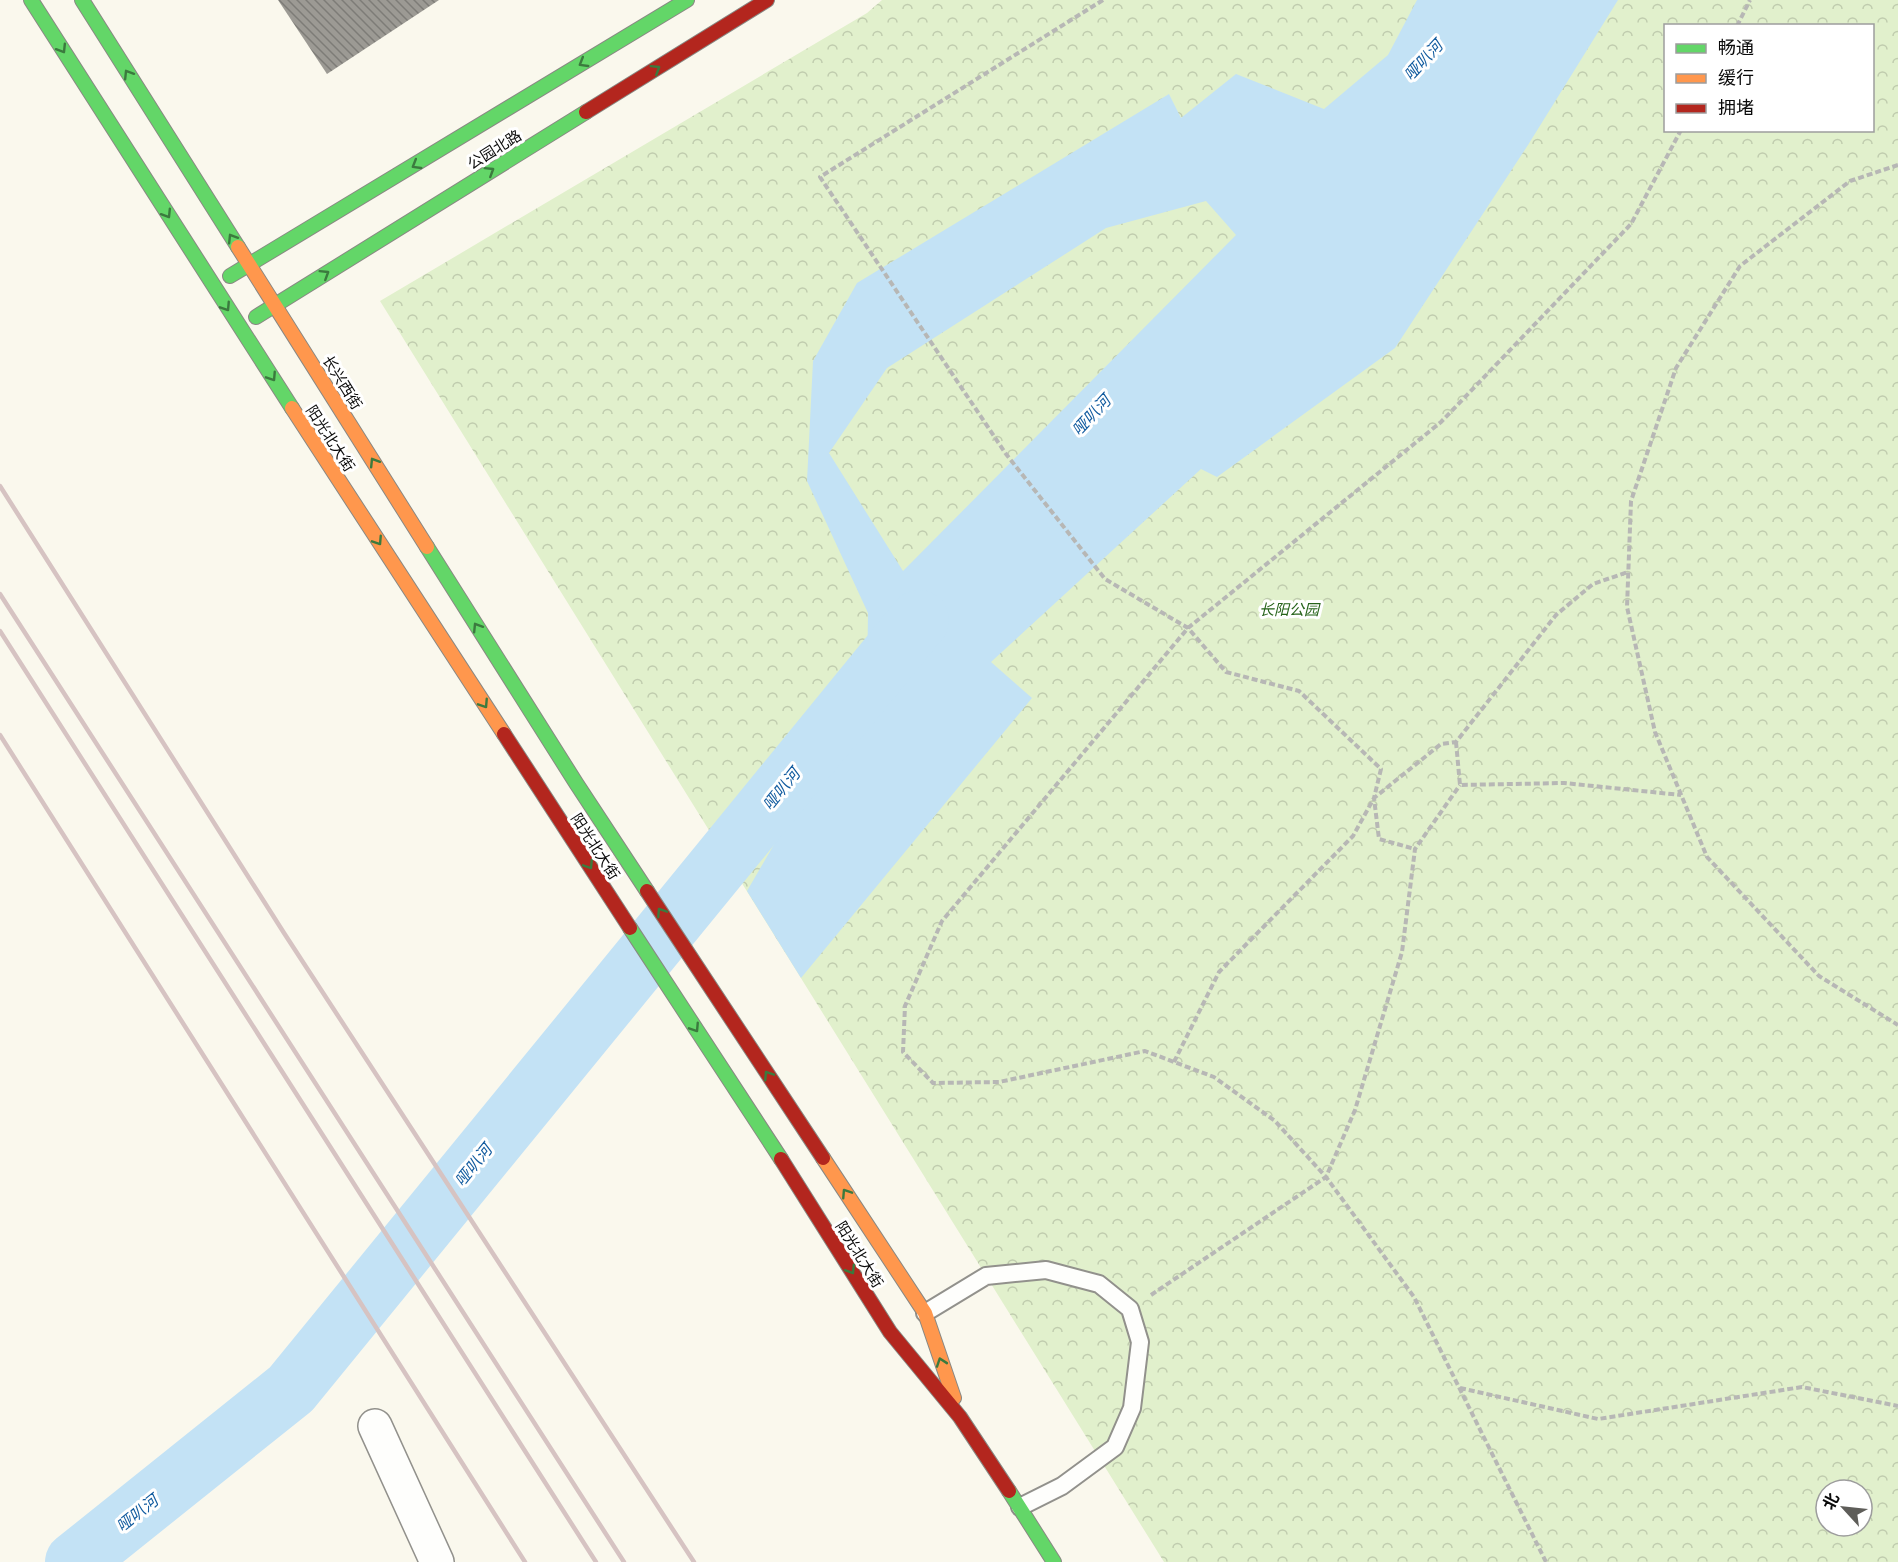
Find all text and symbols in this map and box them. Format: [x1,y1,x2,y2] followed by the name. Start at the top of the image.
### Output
[1664,24,1874,132] legend
[1399,33,1449,85] water label: 哑叭河
[1718,35,1754,59] text: 畅通
[55,43,66,54] one-way arrow
[579,56,589,68] one-way arrow
[650,64,660,76] one-way arrow
[1718,65,1754,89] text: 缓行
[124,69,135,80] one-way arrow
[1718,95,1754,119] text: 拥堵
[463,125,525,173] street label: 公园北路
[412,157,422,169] one-way arrow
[484,167,494,179] one-way arrow
[159,208,171,218] one-way arrow
[228,234,240,244] one-way arrow
[318,270,329,281] one-way arrow
[219,300,230,311] one-way arrow
[319,351,367,413] street label: 长兴西街
[264,371,275,382] one-way arrow
[1067,388,1117,440] water label: 哑叭河
[302,401,360,475] street label: 阳光北大街
[369,458,381,468] one-way arrow
[371,534,382,545] one-way arrow
[1259,599,1321,619] park label: 长阳公园
[473,623,485,633] one-way arrow
[477,698,489,708] one-way arrow
[757,761,807,815] water label: 哑叭河
[567,809,625,883] street label: 阳光北大街
[582,858,593,869] one-way arrow
[657,908,668,919] one-way arrow
[688,1022,700,1032] one-way arrow
[764,1070,775,1081] one-way arrow
[449,1137,499,1191] water label: 哑叭河
[842,1189,853,1200] one-way arrow
[832,1217,888,1291] street label: 阳光北大街
[844,1264,855,1275] one-way arrow
[936,1357,949,1368] one-way arrow
[1814,1478,1874,1538] north arrow
[111,1487,165,1537] water label: 哑叭河
[1817,1489,1844,1513] text: 北

